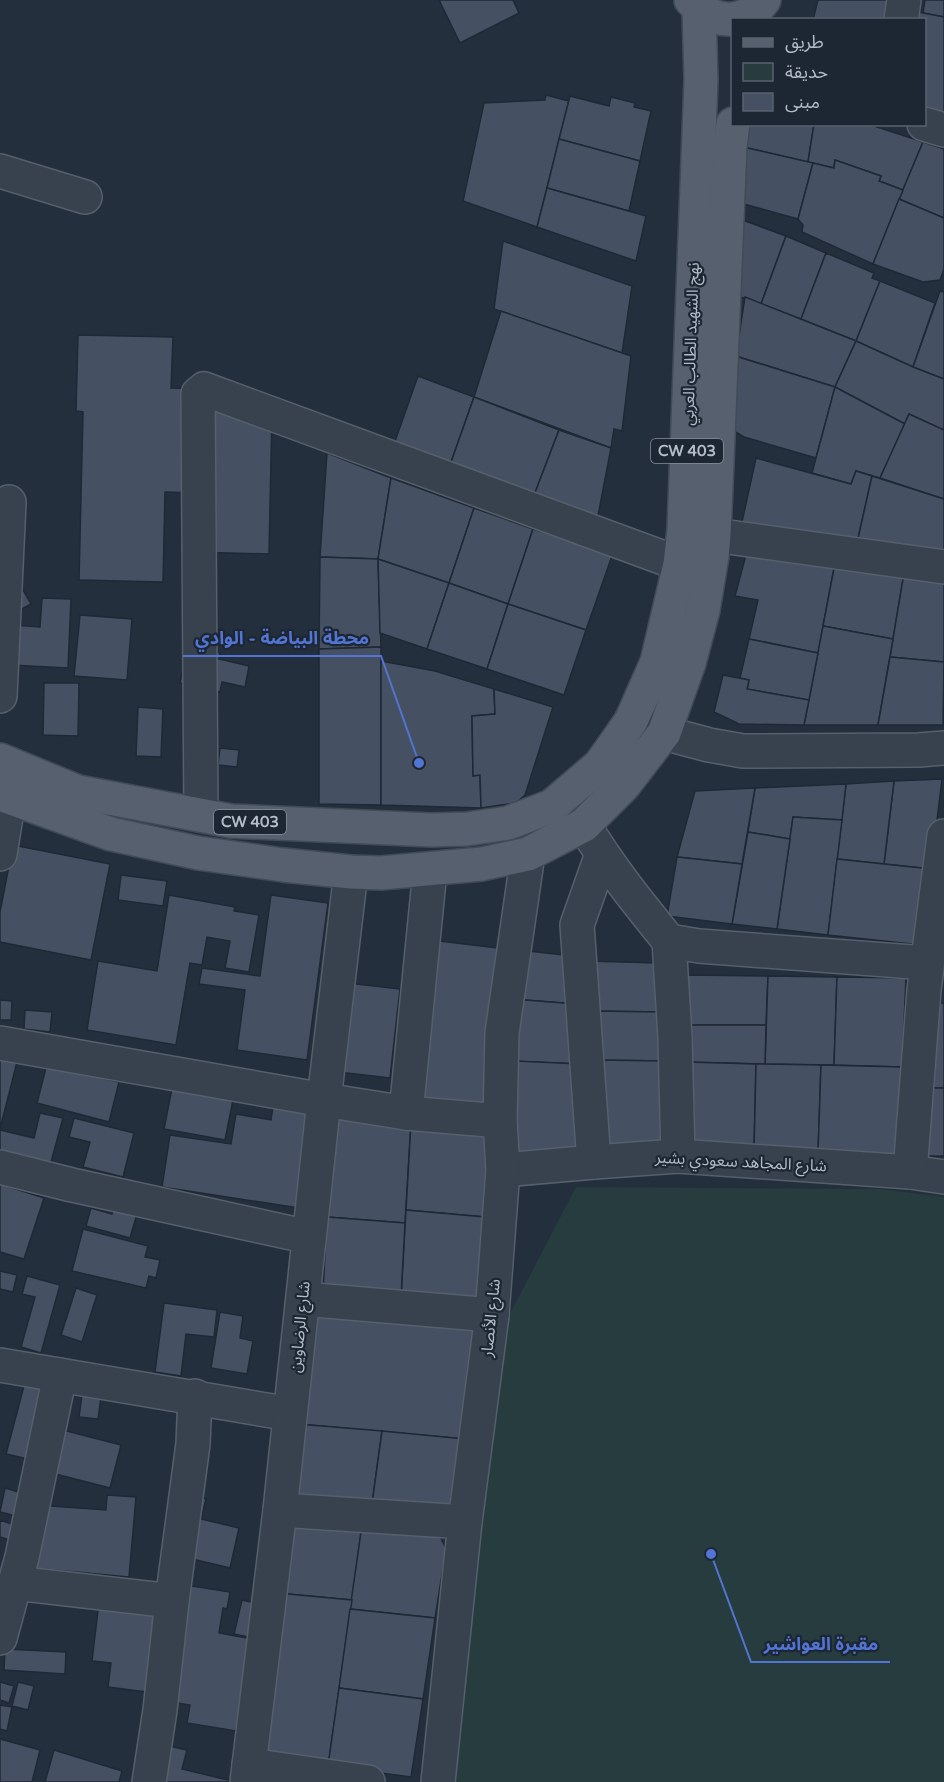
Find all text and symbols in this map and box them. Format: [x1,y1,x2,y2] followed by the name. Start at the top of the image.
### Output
[731,18,926,126] legend
[785,31,824,53] text: طريق
[785,61,828,83] text: حديقة
[785,91,820,113] text: مبنى
[678,262,706,426] street label: نهج الشهيد الطالب العربي
[651,439,723,463] road number: CW 403
[183,620,381,656] callout: محطة البياضة - الوادي
[195,627,369,652] text: محطة البياضة - الوادي
[214,810,286,834] road number: CW 403
[654,1147,827,1178] street label: شارع المجاهد سعودي بشير
[477,1278,507,1359] street label: شارع الأنصار
[285,1280,317,1374] street label: شارع الرضاوين
[751,1626,890,1662] callout: مقبرة العواشير
[763,1633,878,1655] text: مقبرة العواشير

